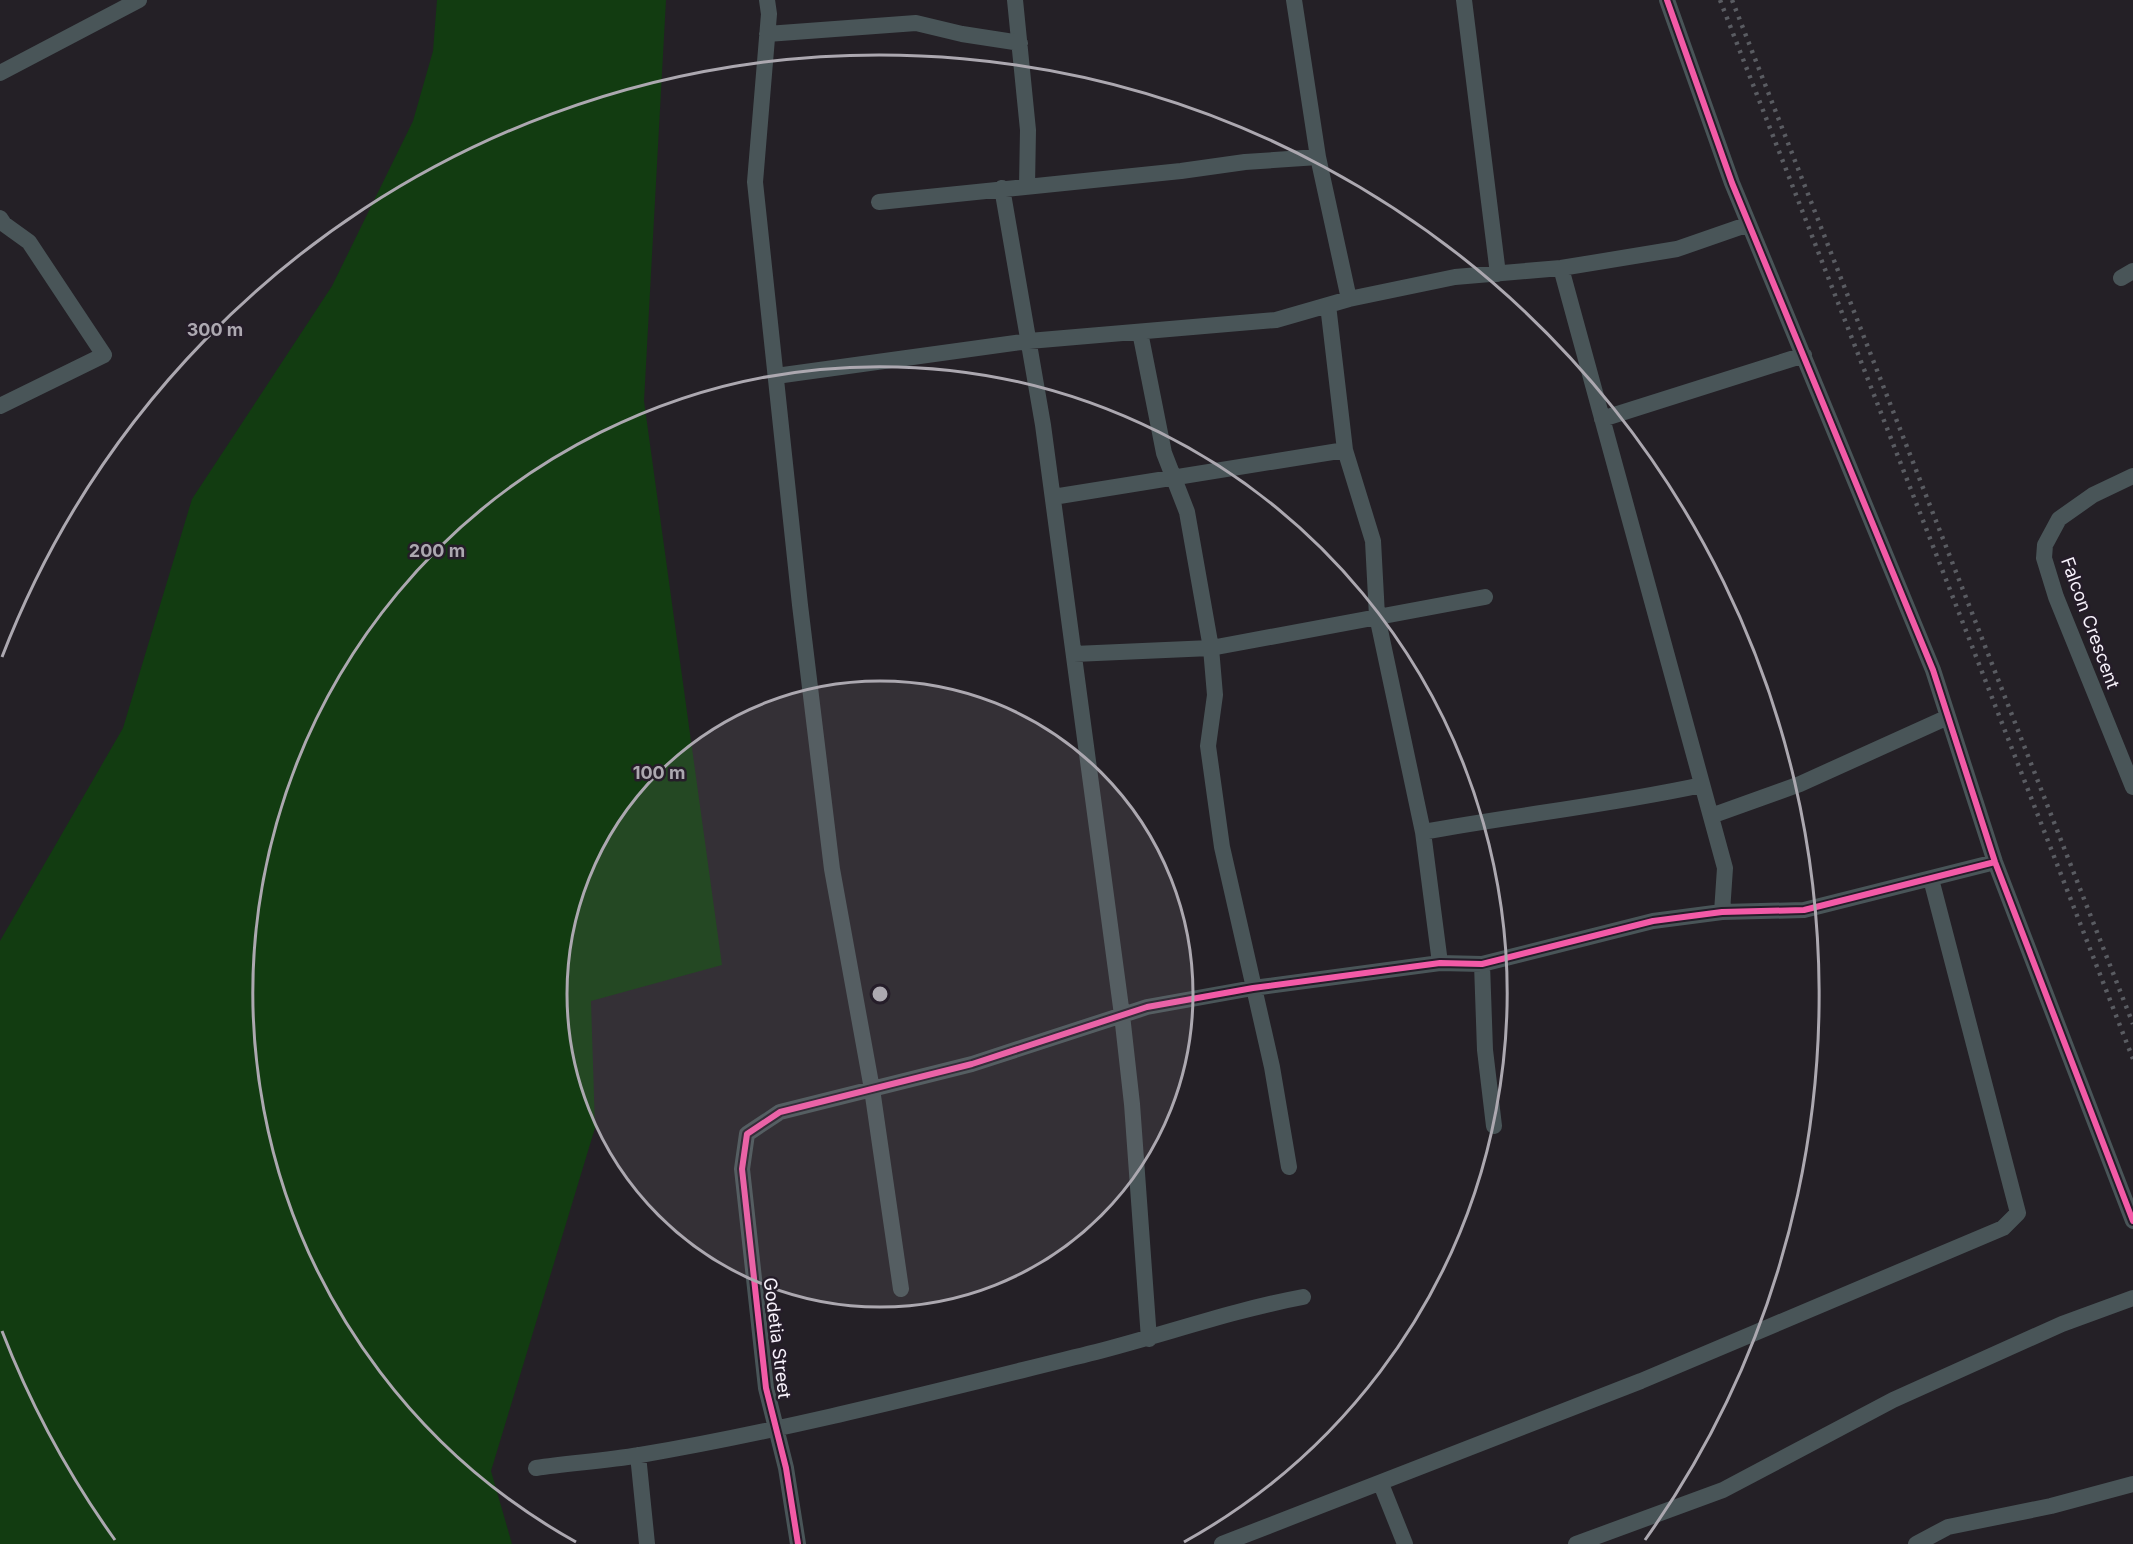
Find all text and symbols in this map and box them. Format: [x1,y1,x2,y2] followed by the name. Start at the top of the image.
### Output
[187,319,243,340] text: 300 m
[409,540,465,561] text: 200 m
[2057,554,2124,692] street label: Falcon Crescent
[633,762,685,783] text: 100 m
[870,984,890,1004] centre of rings
[760,1276,795,1400] street label: Godetia Street

